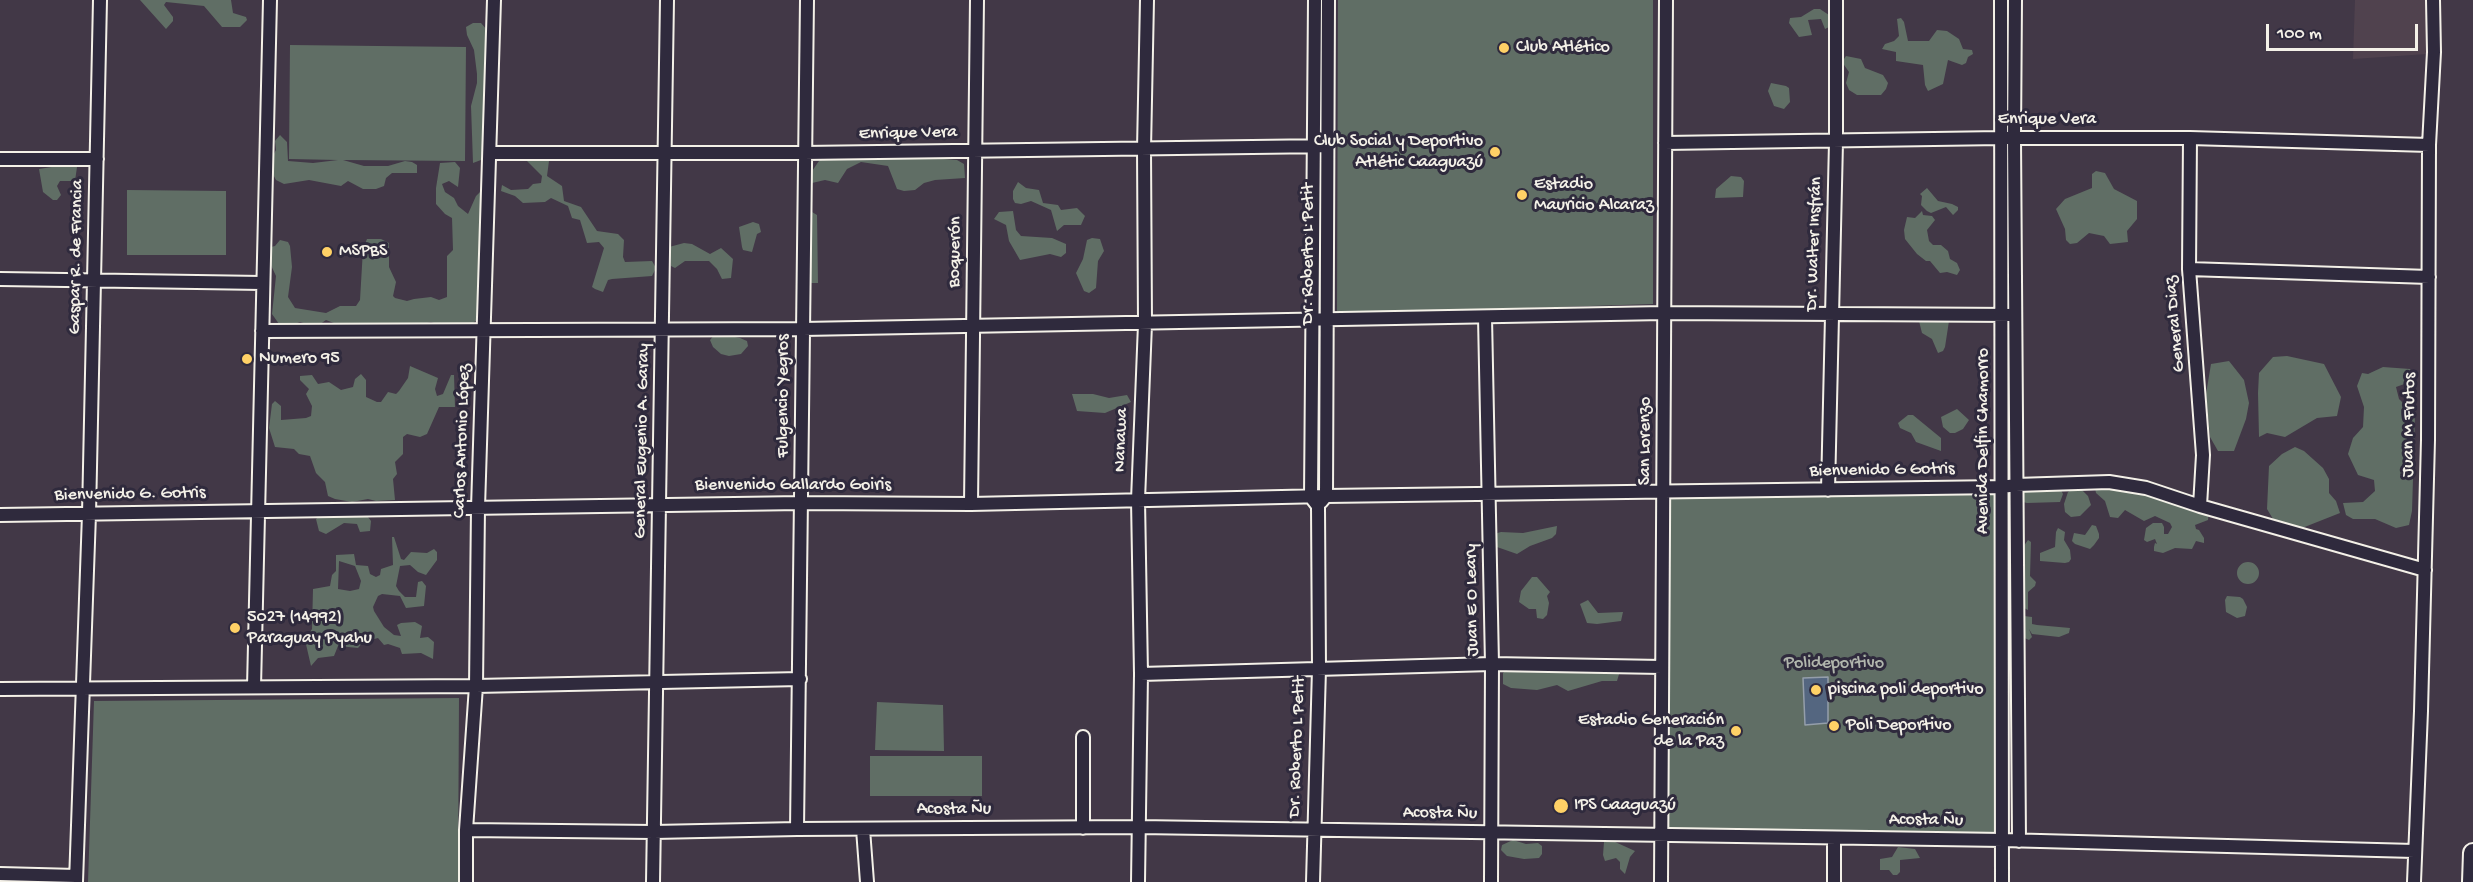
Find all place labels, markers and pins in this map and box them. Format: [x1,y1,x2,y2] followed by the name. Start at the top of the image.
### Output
[1516,37,1610,59] place label: Club Atlético
[1497,41,1511,55] marker: Club Atlético
[1314,131,1483,174] place label: Club Social y Deportivo Atlétic Caaguazú
[1488,145,1502,159] marker: Club Social y Deportivo Atlétic Caaguazú
[1534,174,1654,216] place label: Estadio Mauricio Alcaraz
[1515,188,1529,202] marker: Estadio Mauricio Alcaraz
[339,241,387,263] place label: MSPBS
[320,245,334,259] marker: MSPBS
[259,348,340,370] place label: Numero 95
[240,352,254,366] marker: Numero 95
[247,607,372,650] place label: 5027 (14992) Paraguay Pyahu
[228,621,242,635] marker: 5027 (14992) Paraguay Pyahu
[1828,679,1983,701] place label: piscina poli deportivo
[1809,683,1823,697] marker: piscina poli deportivo
[1578,710,1724,752] place label: Estadio Generación de la Paz
[1846,715,1952,737] place label: Poli Deportivo
[1827,719,1841,733] marker: Poli Deportivo
[1729,724,1743,738] marker: Estadio Generación de la Paz
[1574,795,1676,817] place label: IPS Caaguazú
[1552,797,1570,815] marker: IPS Caaguazú

